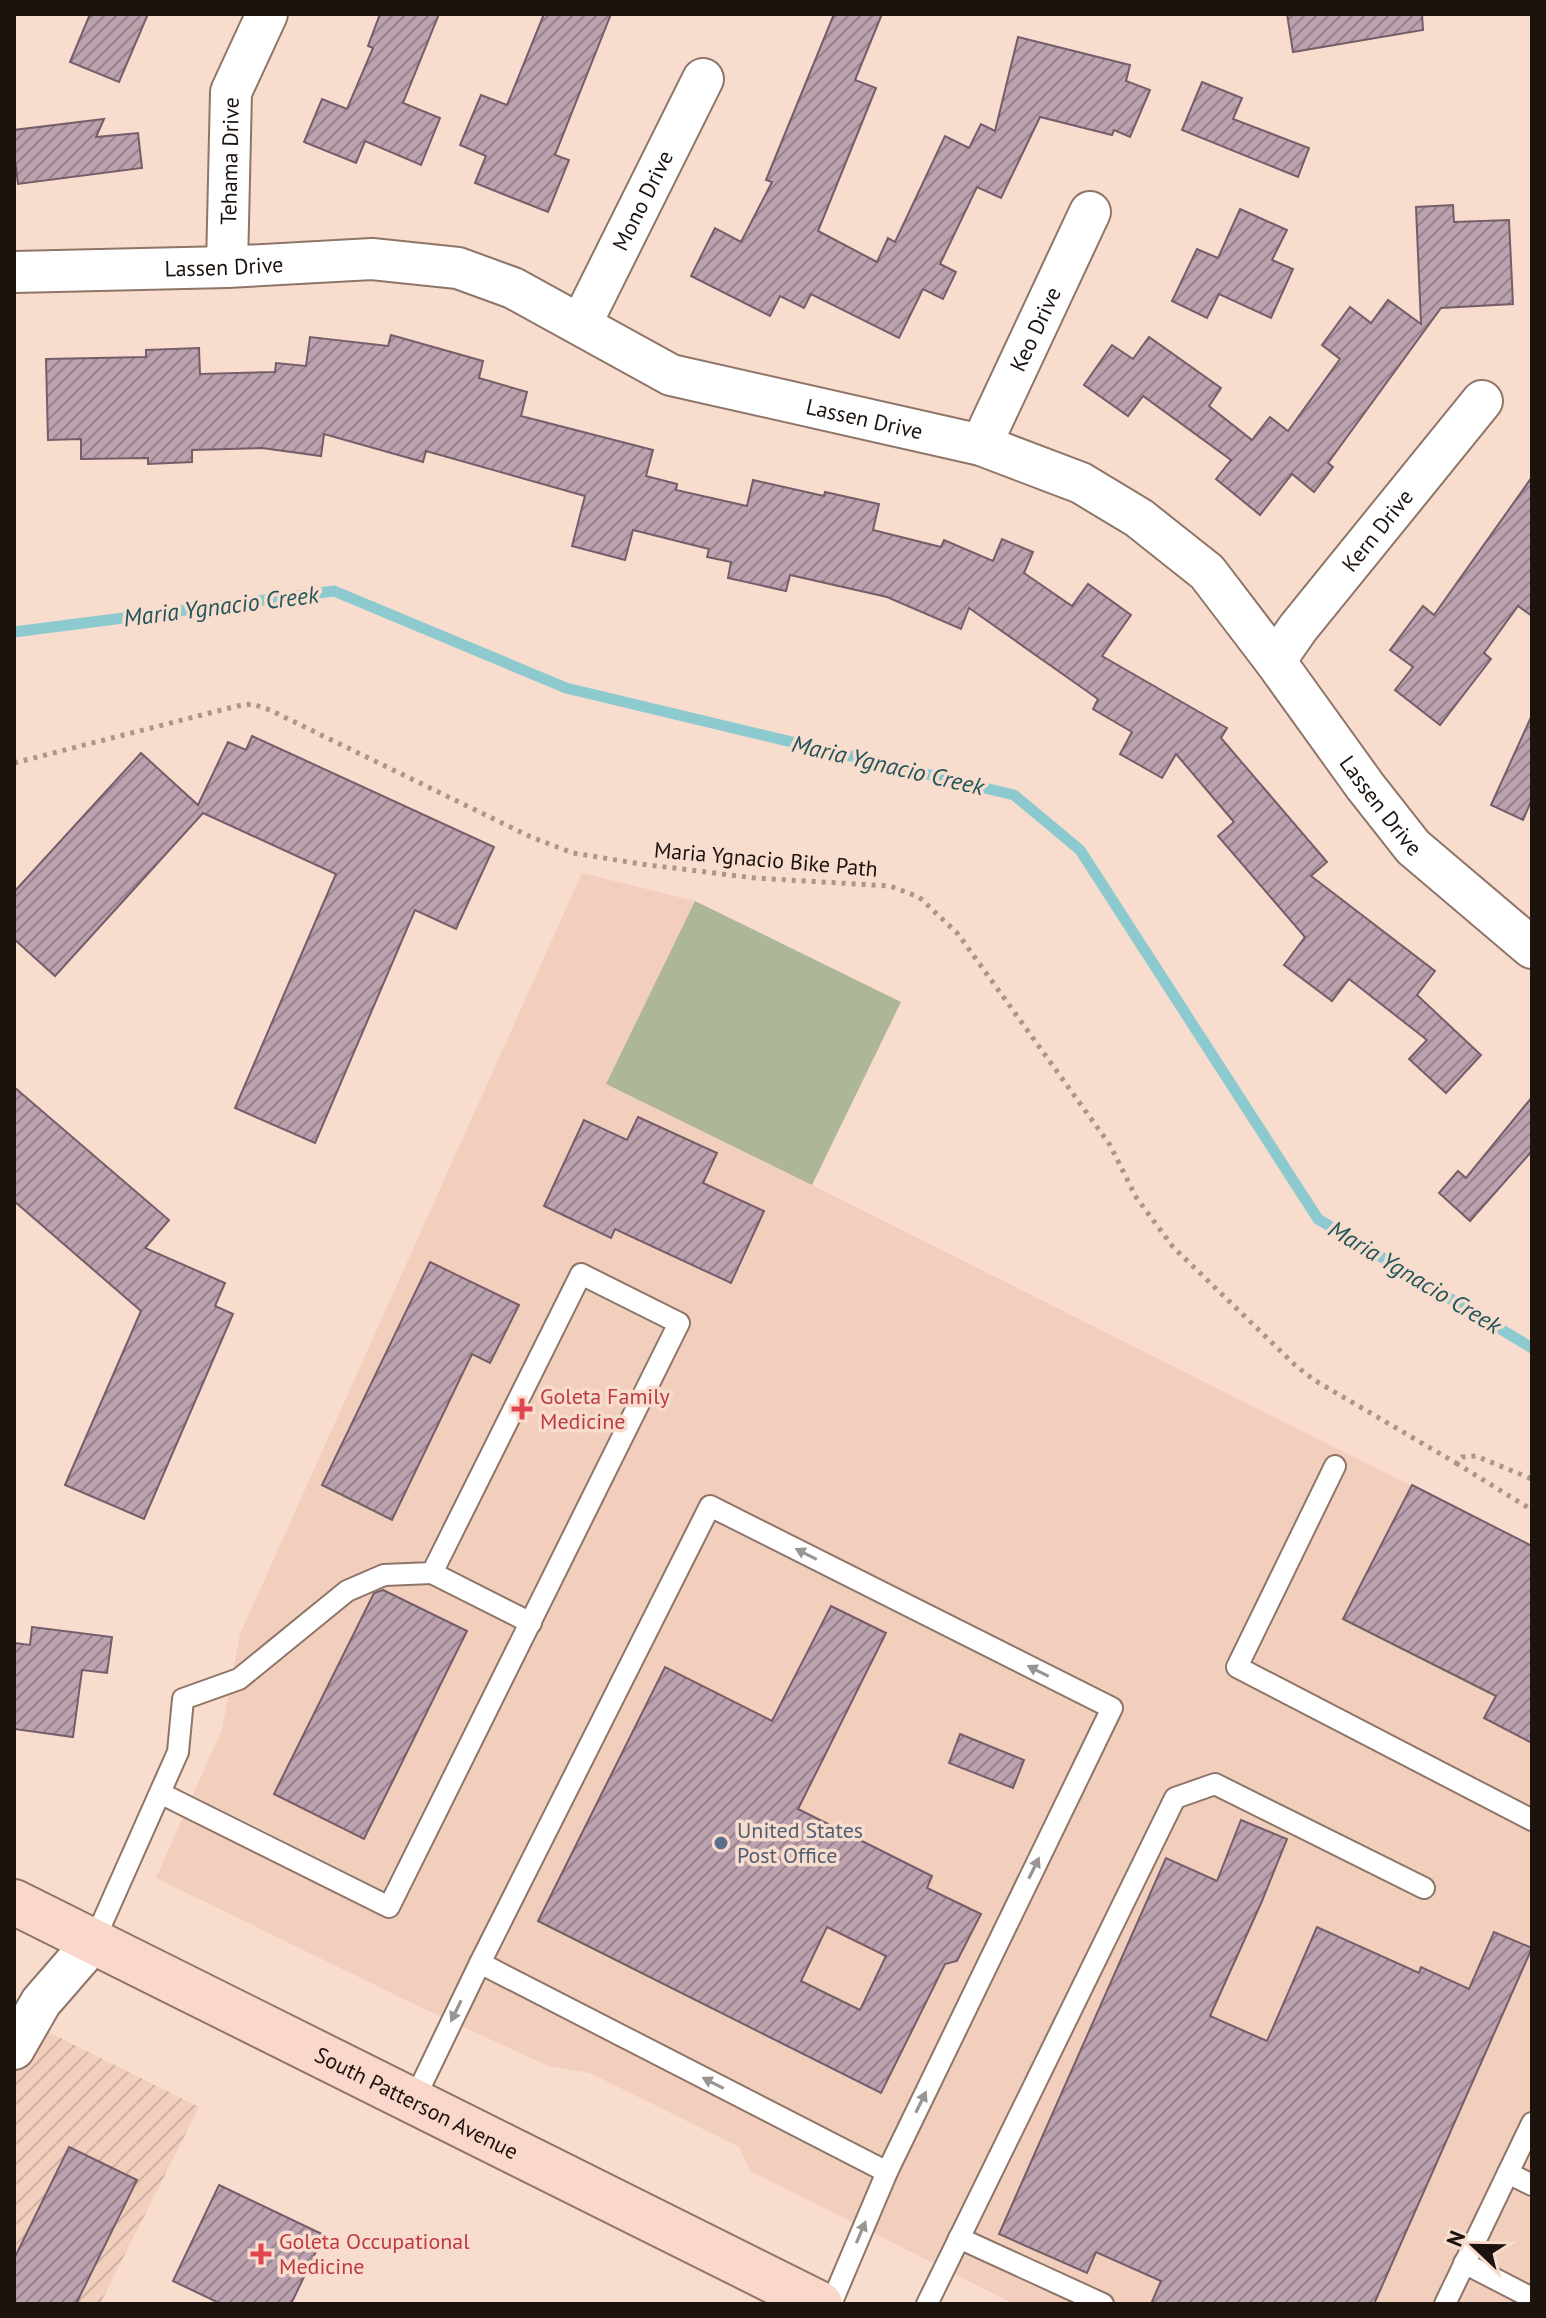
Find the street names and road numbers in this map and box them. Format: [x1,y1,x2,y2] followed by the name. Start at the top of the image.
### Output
[214,97,245,225] street label: Tehama Drive
[606,146,679,255] street label: Mono Drive
[164,250,284,282] street label: Lassen Drive
[1003,282,1067,376] street label: Keo Drive
[803,392,926,445] street label: Lassen Drive
[1335,483,1419,577] street label: Kern Drive
[1334,750,1427,862] street label: Lassen Drive
[653,835,879,883] street label: Maria Ygnacio Bike Path
[310,2040,523,2165] street label: South Patterson Avenue

